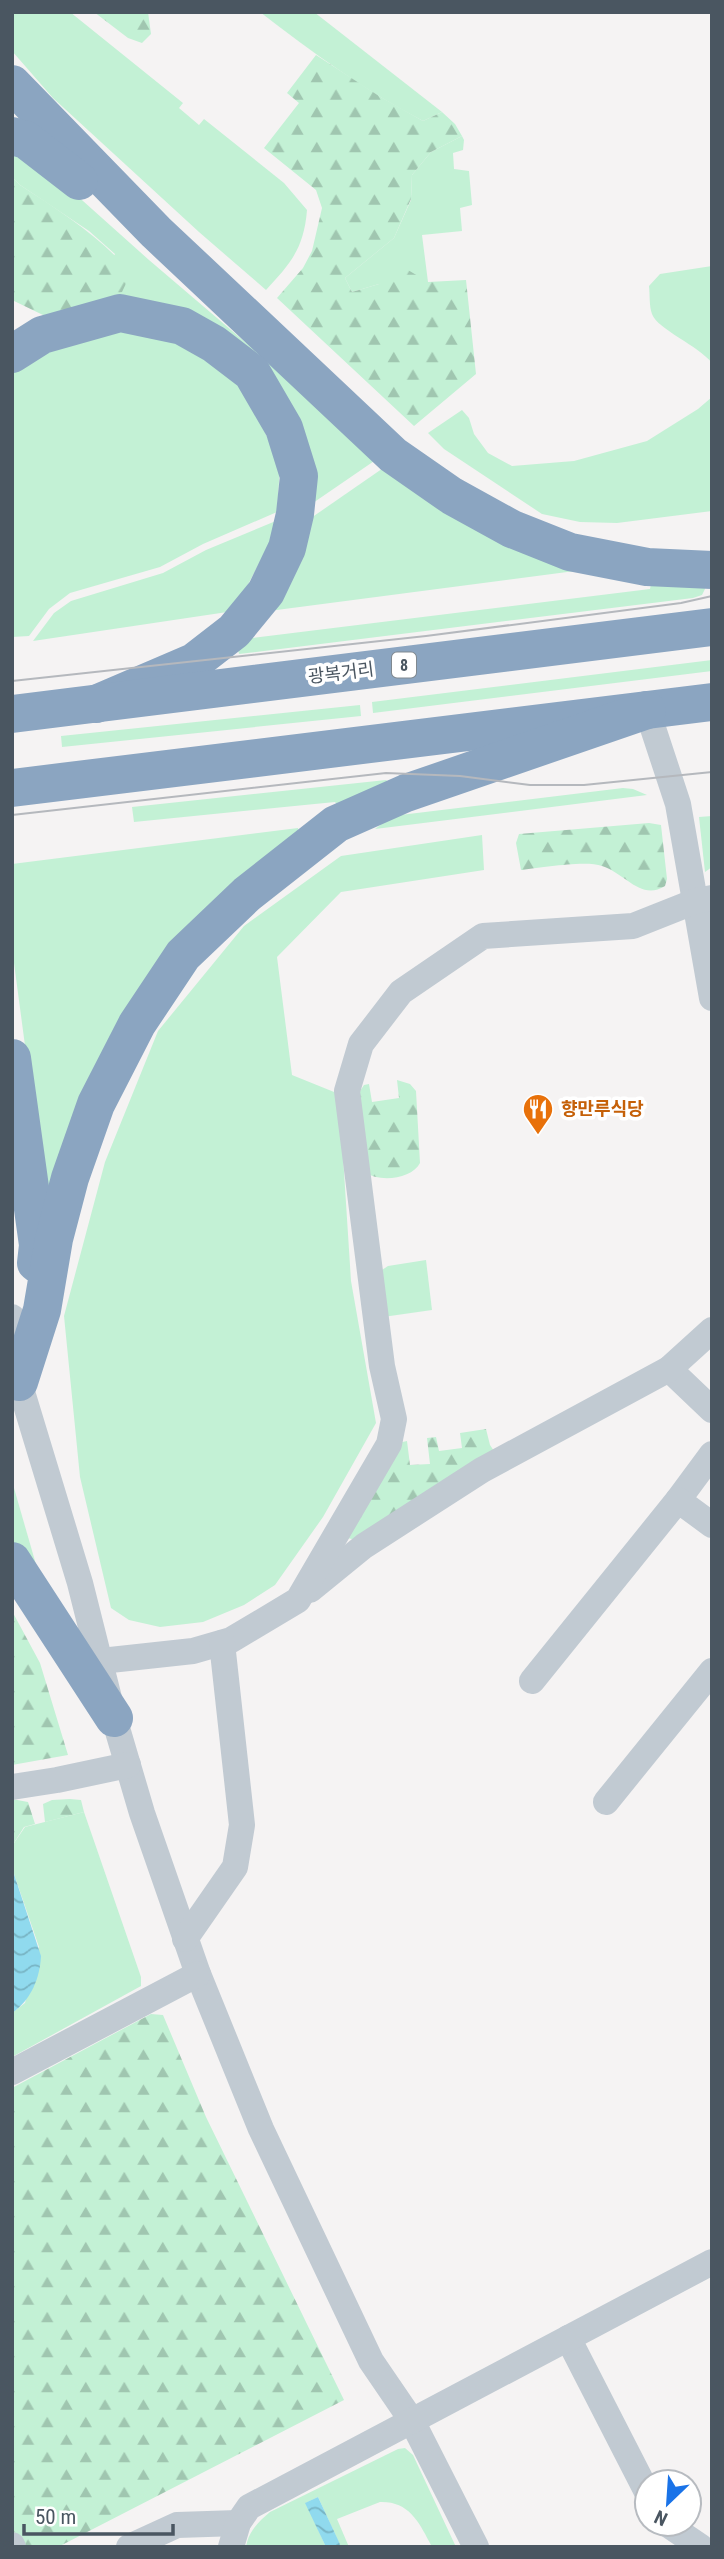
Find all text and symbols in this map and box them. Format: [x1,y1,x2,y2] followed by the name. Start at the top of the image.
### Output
[392,652,416,678] road number: 8
[307,658,375,687] street label: 광복거리
[521,1092,555,1136] restaurant icon: 향만루식당
[561,1098,644,1119] place label: 향만루식당
[633,2468,703,2538] north arrow
[24,2492,173,2536] scale bar
[35,2505,76,2529] text: 50 m
[651,2505,671,2531] text: N

